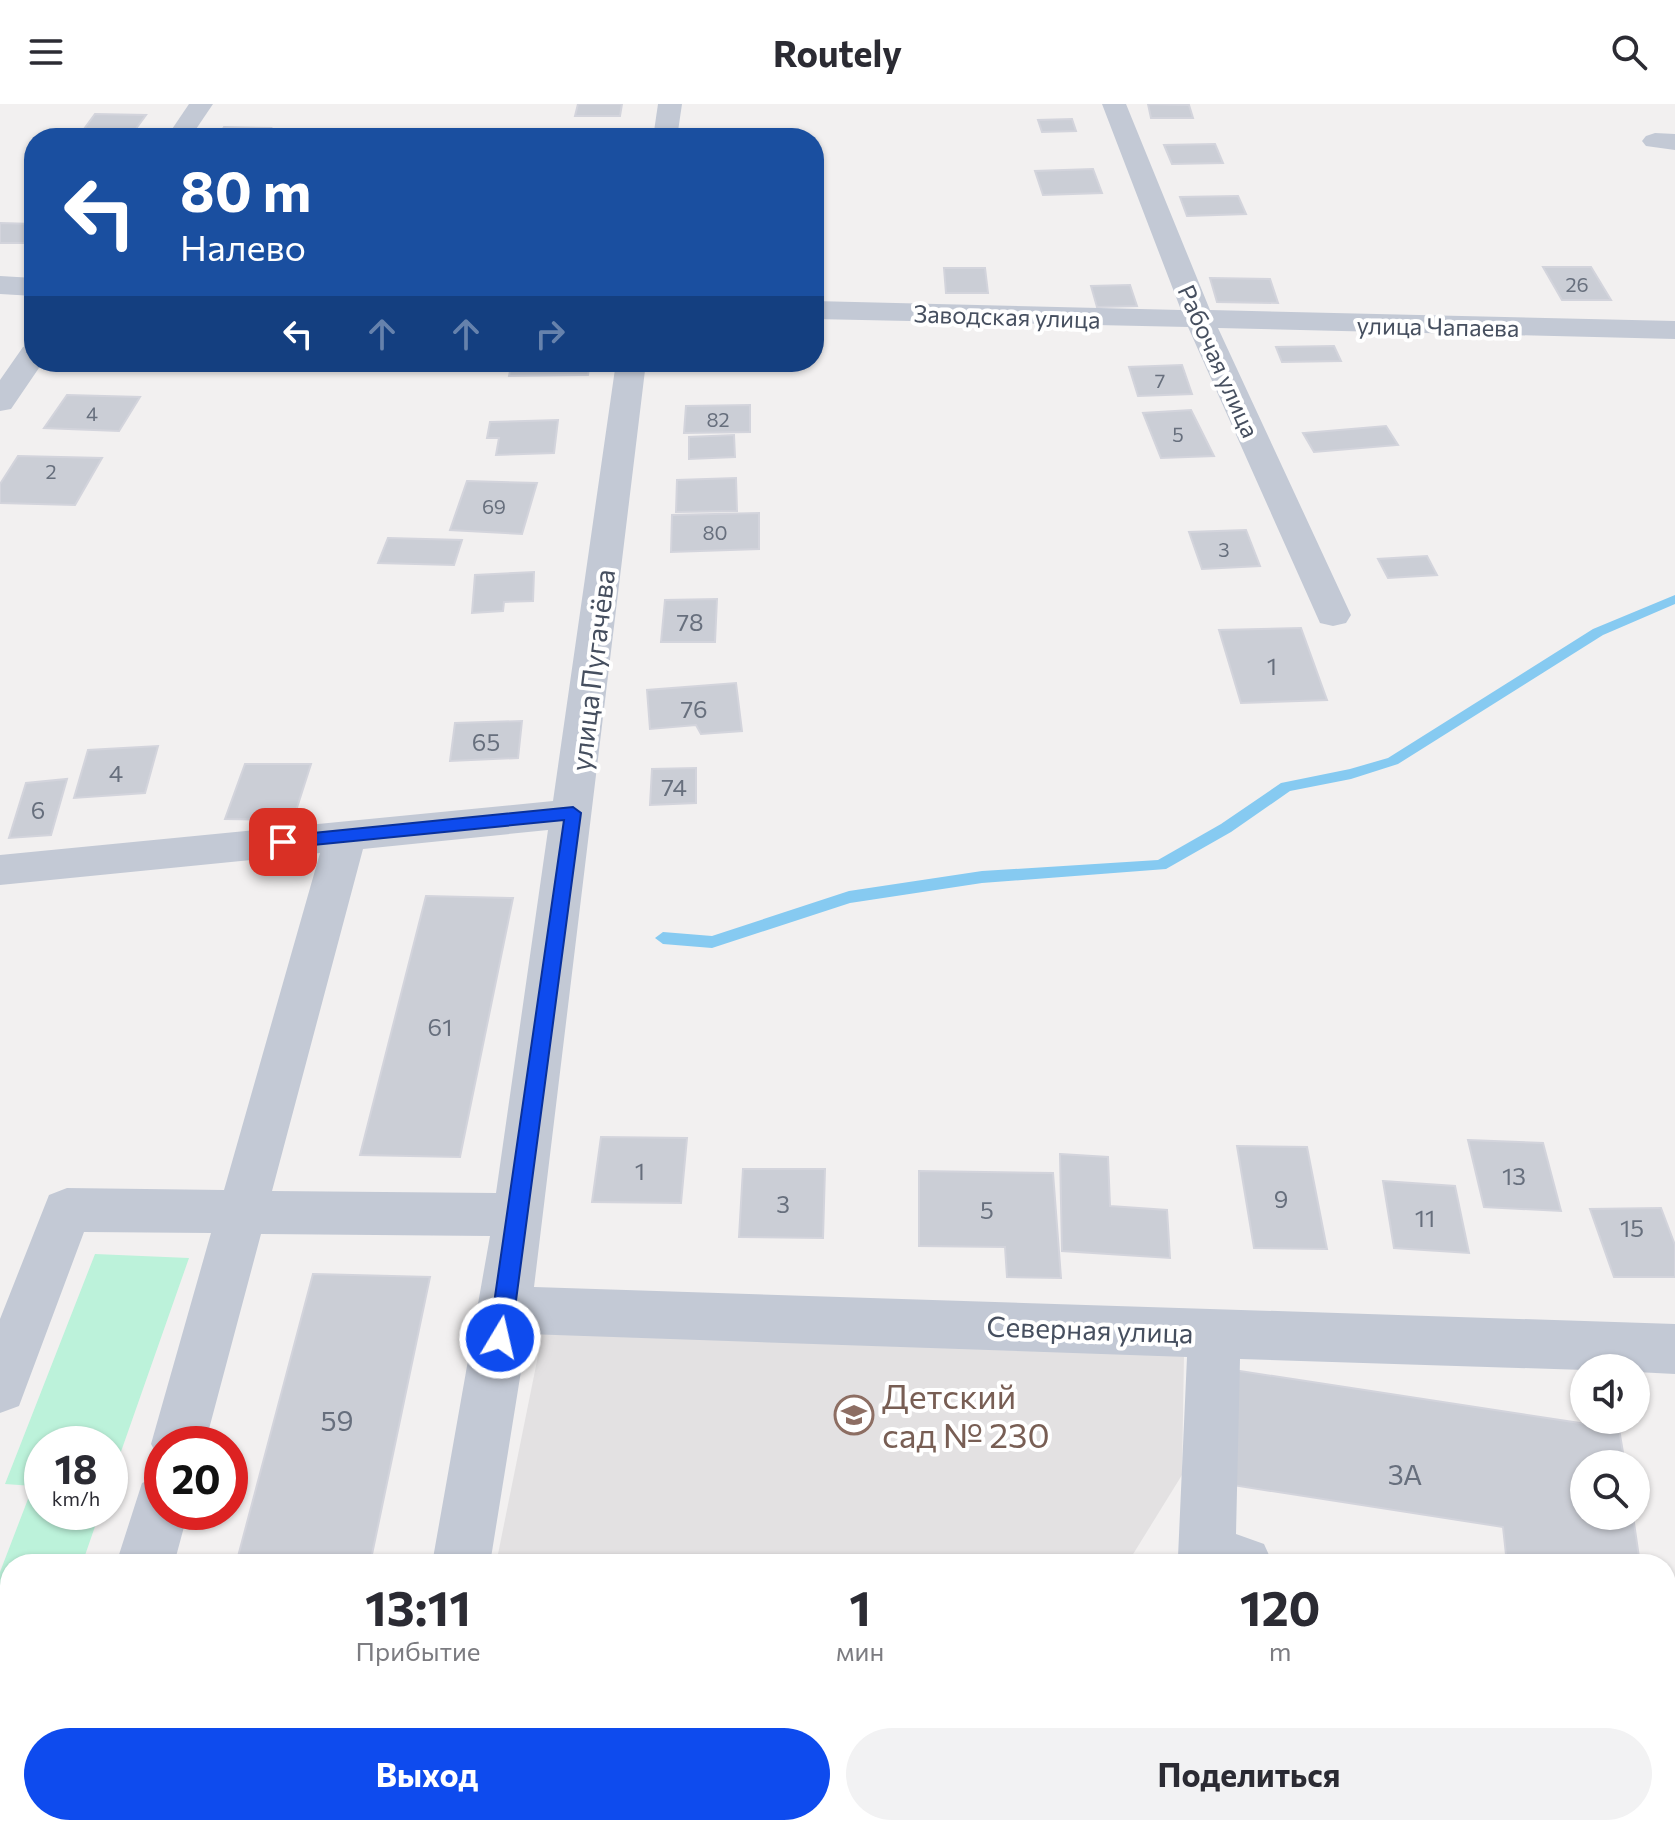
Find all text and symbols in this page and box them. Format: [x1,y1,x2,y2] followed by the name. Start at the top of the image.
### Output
[24,30,68,74] icon: menu
[773,30,902,74] text: Routely
[1607,30,1651,74] icon: search
[180,155,311,224] text: 80 m
[48,160,152,264] icon: left
[180,224,306,268] text: Налево
[1565,272,1589,296] house number: 26
[1172,280,1266,442] street label: Рабочая улица
[913,298,1101,334] street label: Заводская улица
[1356,310,1520,342] street label: улица Чапаева
[276,312,320,356] icon: left
[360,312,404,356] icon: ahead
[444,312,488,356] icon: ahead
[528,312,572,356] icon: right
[1155,368,1165,392] house number: 7
[86,401,98,425] house number: 4
[706,407,730,431] house number: 82
[1172,422,1184,446] house number: 5
[45,459,57,483] house number: 2
[482,494,506,518] house number: 69
[702,520,728,544] house number: 80
[1218,537,1230,561] house number: 3
[563,567,621,773] street label: улица Пугачёва
[676,607,704,636] house number: 78
[1267,651,1277,680] house number: 1
[680,694,708,723] house number: 76
[472,727,500,756] house number: 65
[109,758,123,787] house number: 4
[661,772,687,801] house number: 74
[31,795,45,824] house number: 6
[249,808,317,876] pin
[261,820,305,864] icon: arrive
[428,1012,452,1041] house number: 61
[635,1156,645,1185] house number: 1
[1502,1161,1526,1190] house number: 13
[1274,1184,1288,1213] house number: 9
[776,1189,790,1218] house number: 3
[980,1195,994,1224] house number: 5
[1415,1203,1435,1232] house number: 11
[1620,1213,1644,1242] house number: 15
[458,1296,542,1380] position arrow
[986,1308,1194,1350] street label: Северная улица
[1570,1354,1650,1530] map controls
[1570,1354,1650,1434] button: sound
[882,1374,1050,1455] place label: Детский сад № 230
[833,1394,875,1436] school or university icon: Детский сад № 230
[320,1403,354,1437] house number: 59
[144,1426,248,1530] speed limit sign: 20
[55,1443,97,1492] text: 18
[1570,1450,1650,1530] button: search
[1388,1457,1422,1491] house number: 3А
[52,1486,100,1510] text: km/h
[365,1577,471,1636] text: 13:11
[849,1577,871,1636] text: 1
[1240,1577,1320,1636] text: 120
[356,1635,481,1666] text: Прибытие
[836,1635,884,1666] text: мин
[1269,1635,1291,1666] text: m
[24,1728,830,1820] button: Выход
[846,1728,1652,1820] button: Поделиться

